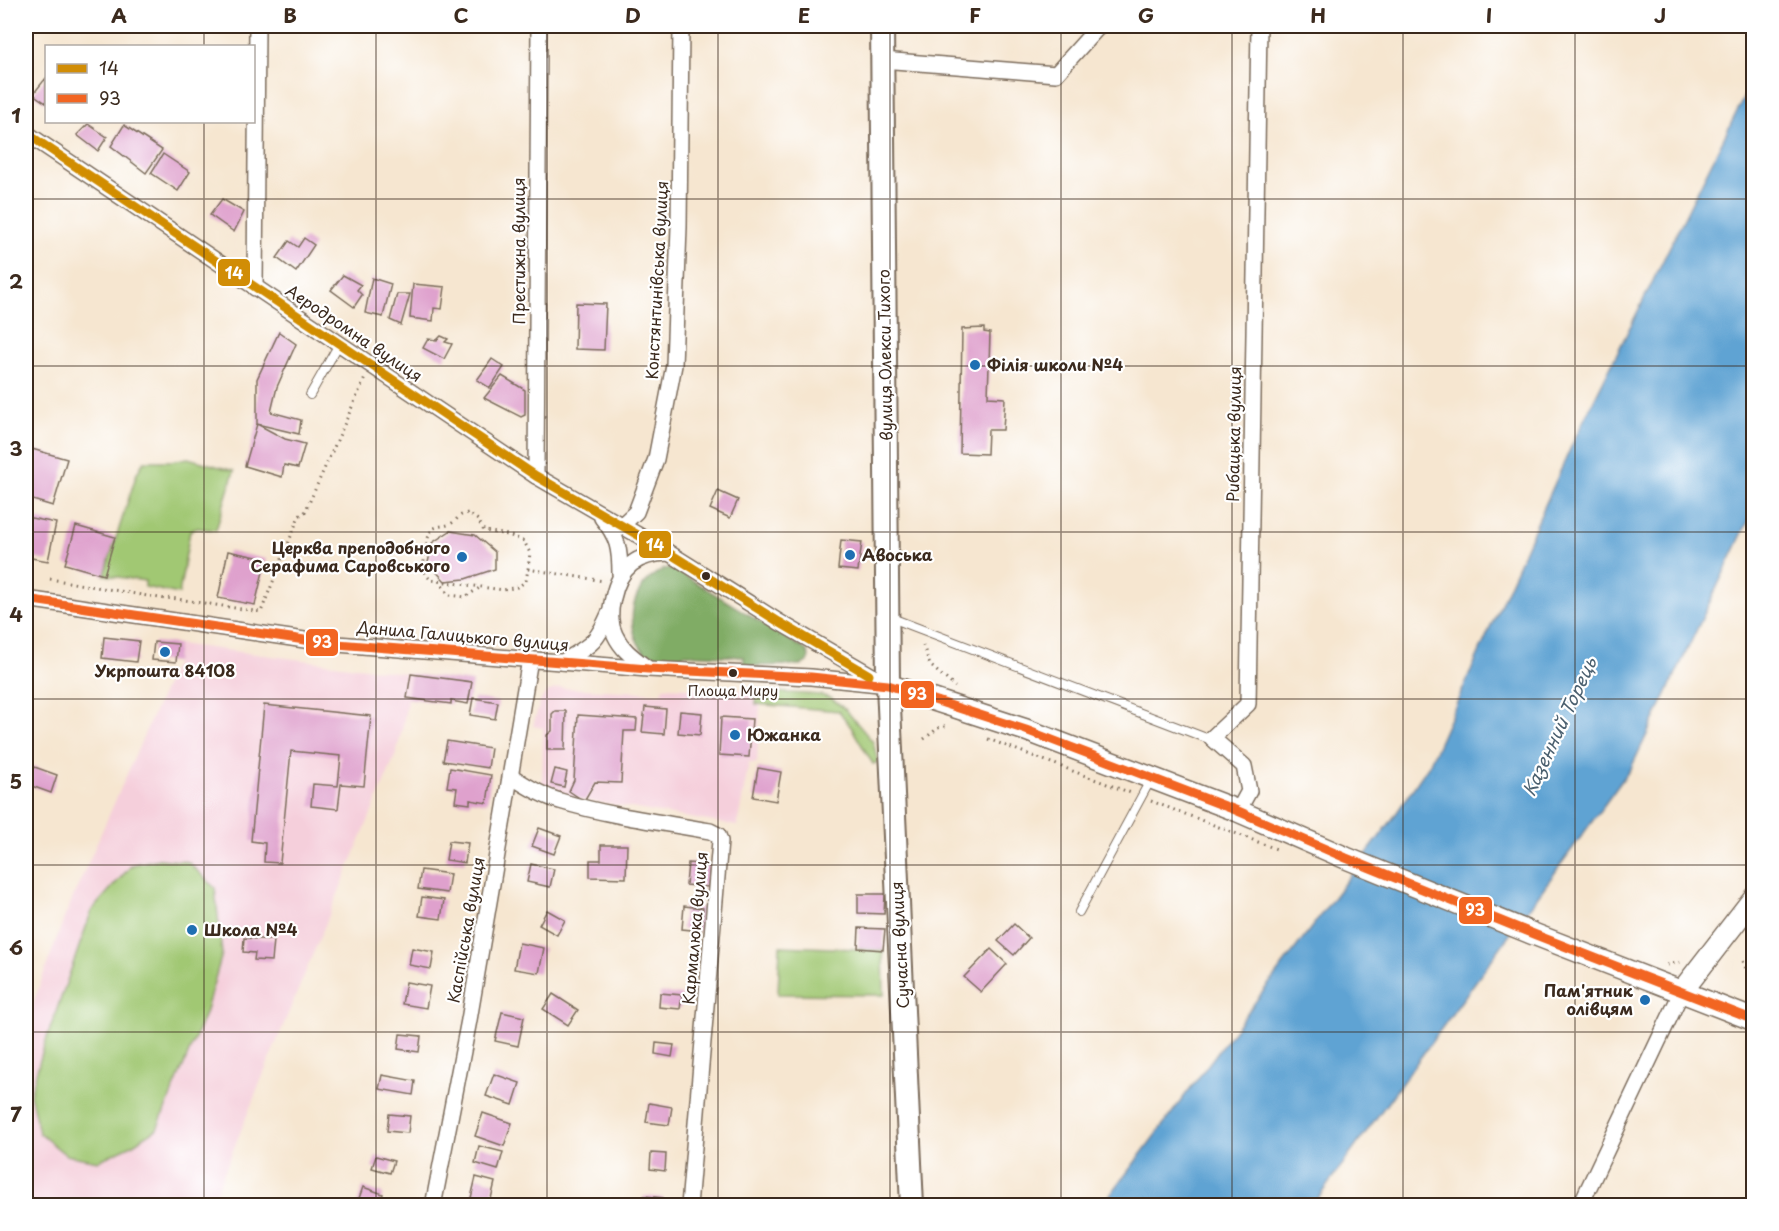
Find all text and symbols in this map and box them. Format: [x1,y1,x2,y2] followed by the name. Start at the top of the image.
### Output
[111,0,127,30] text: A
[283,0,297,30] text: B
[453,0,469,30] text: C
[625,0,641,30] text: D
[798,0,810,30] text: E
[969,0,981,30] text: F
[1138,0,1154,30] text: G
[1310,0,1326,30] text: H
[1486,0,1492,30] text: I
[1654,0,1666,30] text: J
[45,45,255,123] legend
[99,54,119,81] text: 14
[99,84,121,111] text: 93
[11,100,21,130] text: 1
[506,177,530,325] street label: Престижна вулиця
[639,180,673,380] street label: Констянтинівська вулиця
[217,258,251,287] line badge: 14
[225,260,243,284] text: 14
[9,266,23,296] text: 2
[871,269,897,441] street label: вулиця Олекси Тихого
[281,277,428,387] street label: Аеродромна вулиця
[987,352,1123,376] place label: Філія школи №4
[968,358,982,372] marker: Філія школи №4
[1220,366,1246,502] street label: Рибацька вулиця
[9,433,23,463] text: 3
[638,530,672,559] line badge: 14
[646,532,664,556] text: 14
[250,535,450,577] place label: Церква преподобного Серафима Саровського
[862,542,933,566] place label: Авоська
[843,548,857,562] marker: Авоська
[455,550,469,564] marker: Церква преподобного Серафима Саровського
[700,570,712,582] unlabelled marker
[9,599,23,629] text: 4
[355,614,570,656] street label: Данила Галицького вулиця
[305,628,339,657] line badge: 93
[312,629,332,653] text: 93
[158,645,172,659] marker: Укрпошта 84108
[1515,652,1603,800] water label: Казенний Торець
[94,658,235,682] place label: Укрпошта 84108
[727,667,739,679] marker: Площа Миру
[688,680,778,701] place label: Площа Миру
[900,680,935,709] line badge: 93
[907,681,927,705] text: 93
[747,722,821,746] place label: Южанка
[728,728,742,742] marker: Южанка
[10,766,22,796] text: 5
[675,850,713,1005] street label: Кармалюка вулиця
[440,855,490,1005] street label: Каспійська вулиця
[884,881,914,1009] street label: Сучасна вулиця
[1458,896,1493,925] line badge: 93
[1465,897,1485,921] text: 93
[204,917,297,941] place label: Школа №4
[185,923,199,937] marker: Школа №4
[9,932,23,962] text: 6
[1544,978,1634,1020] place label: Пам'ятник олівцям
[1638,993,1652,1007] marker: Пам'ятник олівцям
[10,1099,22,1129] text: 7

